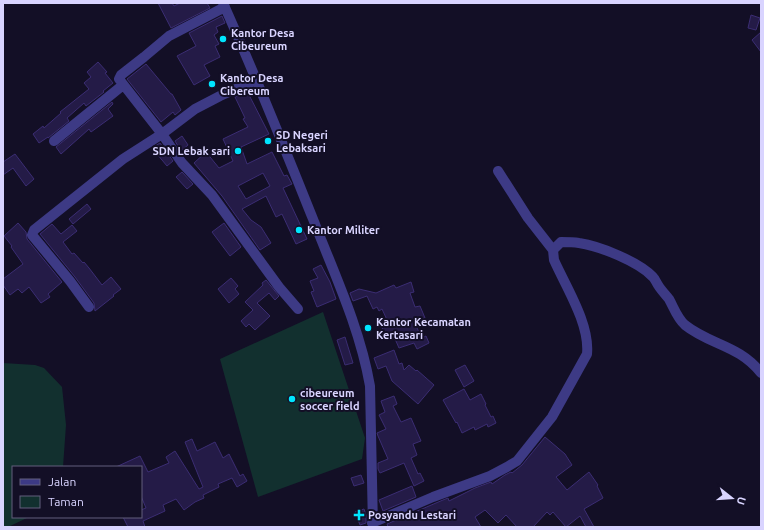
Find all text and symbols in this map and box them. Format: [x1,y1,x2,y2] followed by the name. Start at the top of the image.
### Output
[231,27,295,52] place label: Kantor Desa Cibeureum
[218,34,228,44] marker: Kantor Desa Cibeureum
[220,72,284,97] place label: Kantor Desa Cibereum
[207,79,217,89] marker: Kantor Desa Cibereum
[276,129,328,154] place label: SD Negeri Lebaksari
[263,136,273,146] marker: SD Negeri Lebaksari
[152,145,230,157] place label: SDN Lebak sari
[233,146,243,156] marker: SDN Lebak sari
[307,224,380,236] place label: Kantor Militer
[294,225,304,235] marker: Kantor Militer
[376,316,471,341] place label: Kantor Kecamatan Kertasari
[363,323,373,333] marker: Kantor Kecamatan Kertasari
[300,387,359,412] place label: cibeureum soccer field
[287,394,297,404] marker: cibeureum soccer field
[12,466,142,518] legend
[48,475,76,488] text: Jalan
[712,478,752,518] north arrow
[48,495,84,508] text: Taman
[735,495,748,506] text: U
[353,509,365,521] marker: Posyandu Lestari
[368,509,456,521] place label: Posyandu Lestari

